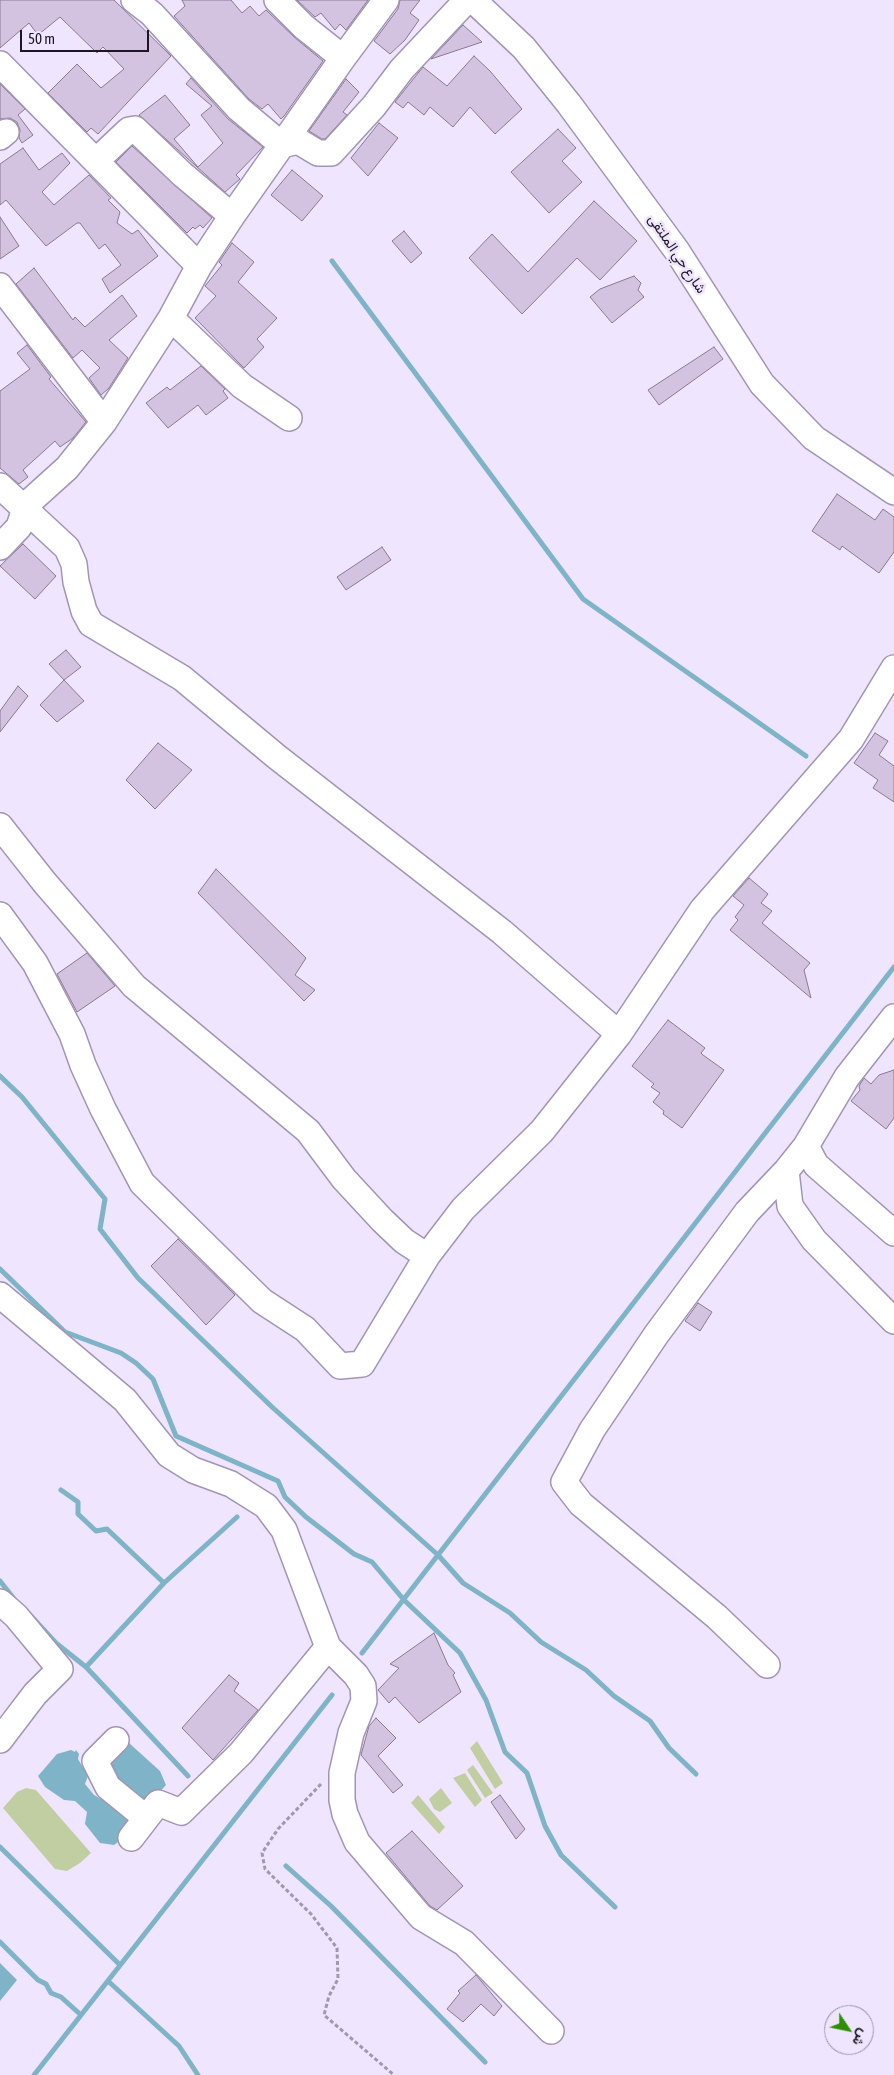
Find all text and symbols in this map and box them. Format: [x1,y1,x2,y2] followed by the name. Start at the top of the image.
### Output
[22,20,151,52] scale bar
[28,30,55,47] text: 50 m
[644,211,710,297] street label: شارع حي الملتقى
[824,2005,874,2055] north arrow
[849,2026,872,2049] text: ش

